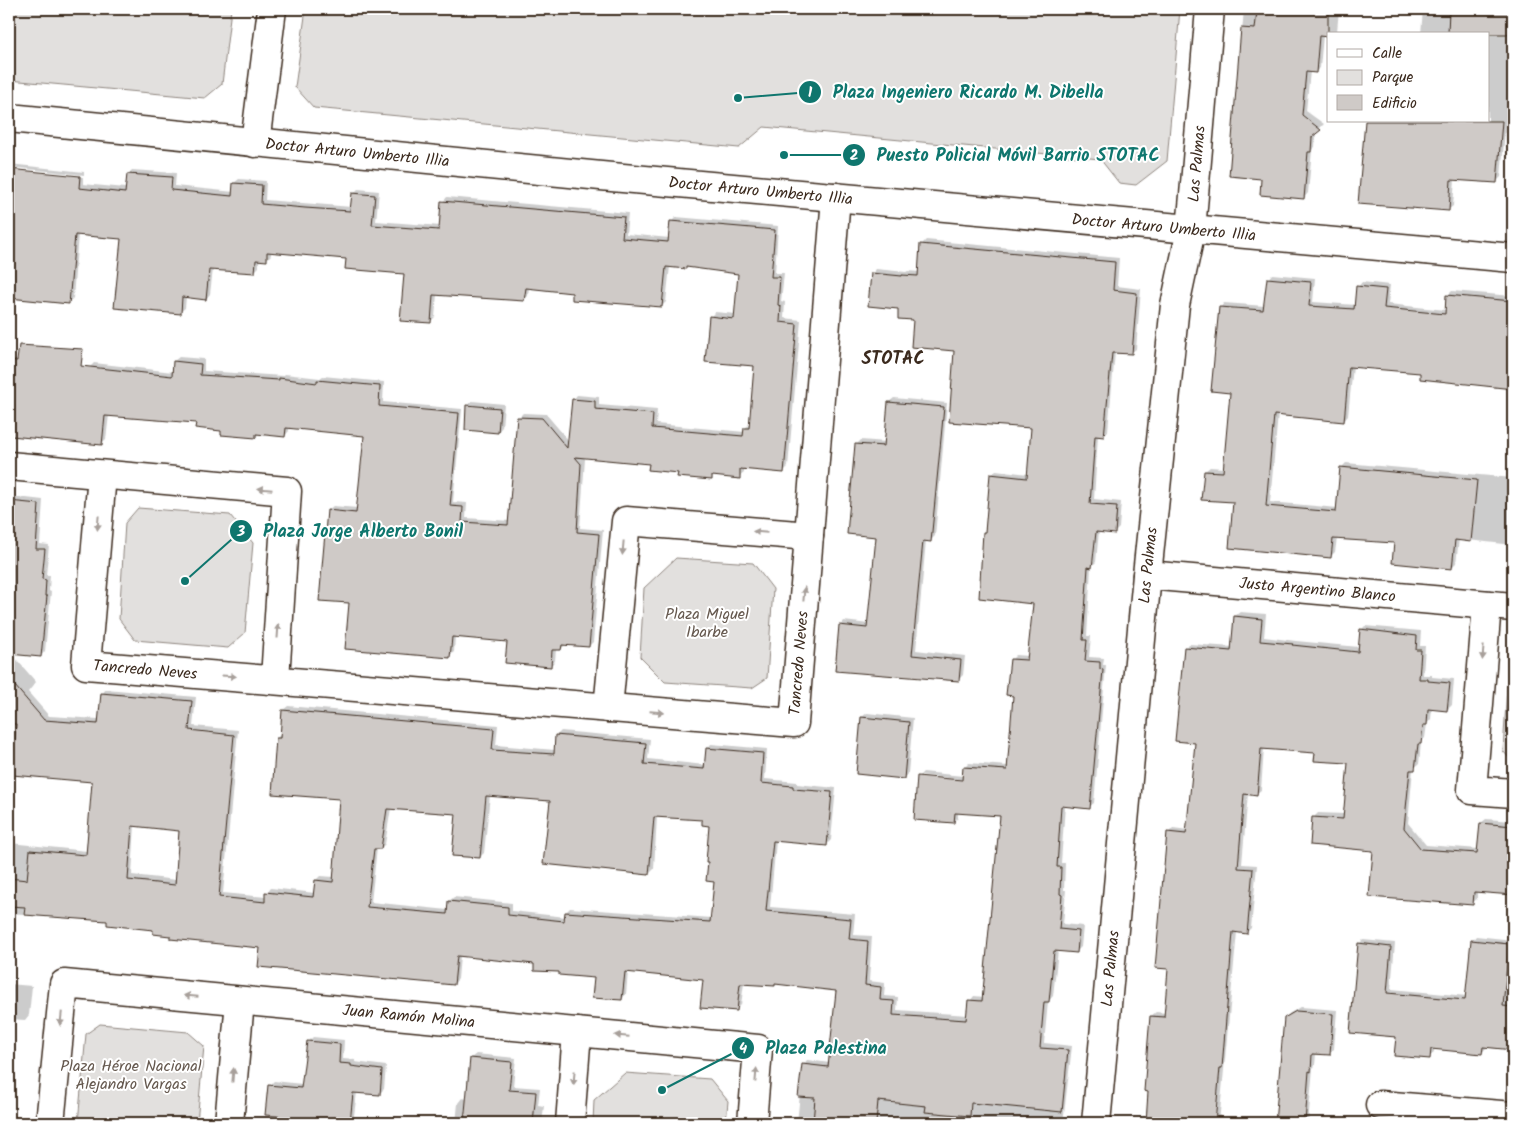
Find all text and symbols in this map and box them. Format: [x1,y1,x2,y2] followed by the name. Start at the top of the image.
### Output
[1327,32,1490,122] legend
[1372,42,1402,66] text: Calle
[1372,66,1413,90] text: Parque
[798,75,1113,108] callout: Plaza Ingeniero Ricardo M. Dibella
[833,79,1103,108] text: Plaza Ingeniero Ricardo M. Dibella
[808,81,813,105] text: 1
[1372,92,1417,116] text: Edificio
[1181,124,1212,203] street label: Las Palmas
[264,131,451,174] street label: Doctor Arturo Umberto Illia
[842,138,1170,171] callout: Puesto Policial Móvil Barrio STOTAC
[876,142,1160,171] text: Puesto Policial Móvil Barrio STOTAC
[850,144,859,168] text: 2
[667,170,854,212] street label: Doctor Arturo Umberto Illia
[1071,207,1257,248] street label: Doctor Arturo Umberto Illia
[861,345,925,374] district label: STOTAC
[256,485,272,493] one-way arrow
[228,514,473,547] callout: Plaza Jorge Alberto Bonil
[94,516,102,532] one-way arrow
[263,518,463,547] text: Plaza Jorge Alberto Bonil
[236,520,245,544] text: 3
[1132,526,1164,605] street label: Las Palmas
[752,528,768,536] one-way arrow
[619,541,627,557] one-way arrow
[1238,571,1397,609] street label: Justo Argentino Blanco
[800,586,808,602] one-way arrow
[665,602,749,645] park label: Plaza Miguel Ibarbe
[782,610,815,716] street label: Tancredo Neves
[275,622,283,638] one-way arrow
[1479,645,1487,661] one-way arrow
[92,653,199,687] street label: Tancredo Neves
[221,672,237,680] one-way arrow
[649,708,665,716] one-way arrow
[1094,929,1126,1008] street label: Las Palmas
[183,992,199,1000] one-way arrow
[341,998,476,1035] street label: Juan Ramón Molina
[57,1012,65,1028] one-way arrow
[614,1032,630,1040] one-way arrow
[730,1032,897,1065] callout: Plaza Palestina
[765,1035,887,1064] text: Plaza Palestina
[739,1037,747,1061] text: 4
[60,1054,202,1097] park label: Plaza Héroe Nacional Alejandro Vargas
[230,1066,238,1082] one-way arrow
[752,1066,760,1082] one-way arrow
[569,1070,577,1086] one-way arrow

